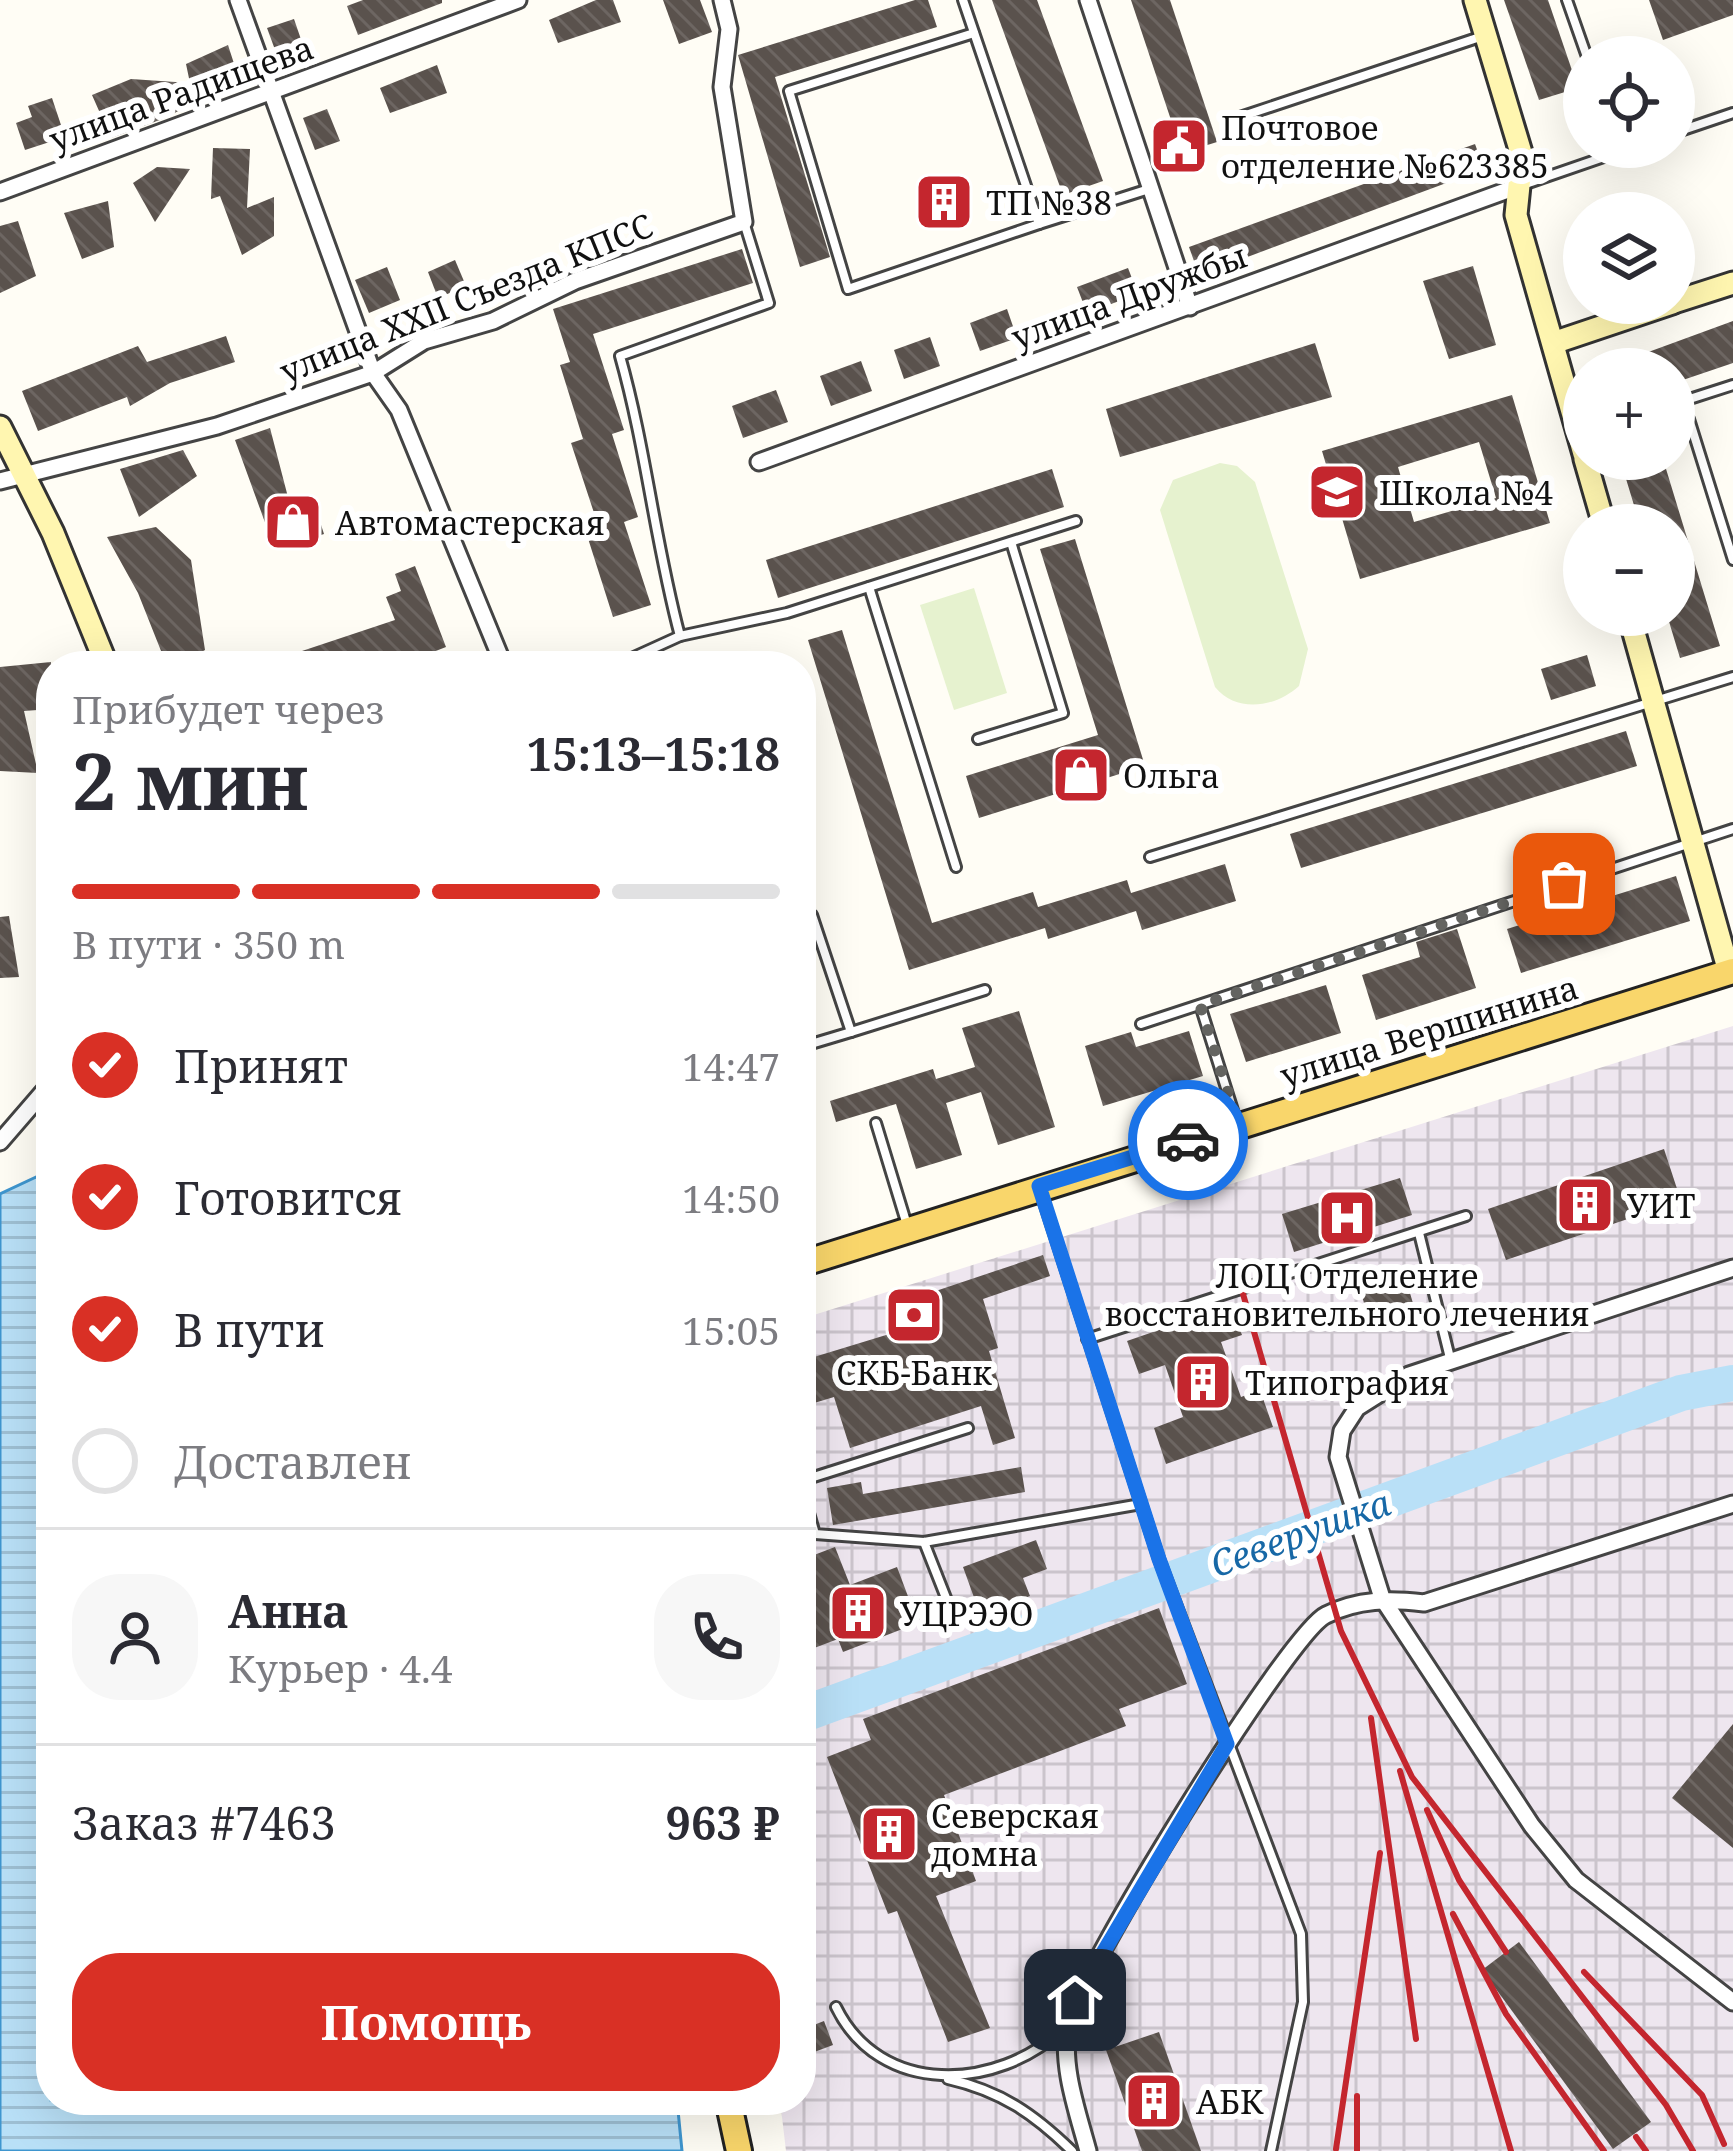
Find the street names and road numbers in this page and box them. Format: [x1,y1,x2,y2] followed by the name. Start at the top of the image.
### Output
[43,24,319,162] street label: улица Радищева
[273,203,659,393] street label: улица XXII Съезда КПСС
[1005,233,1253,359] street label: улица Дружбы
[1274,964,1584,1098] street label: улица Вершинина

